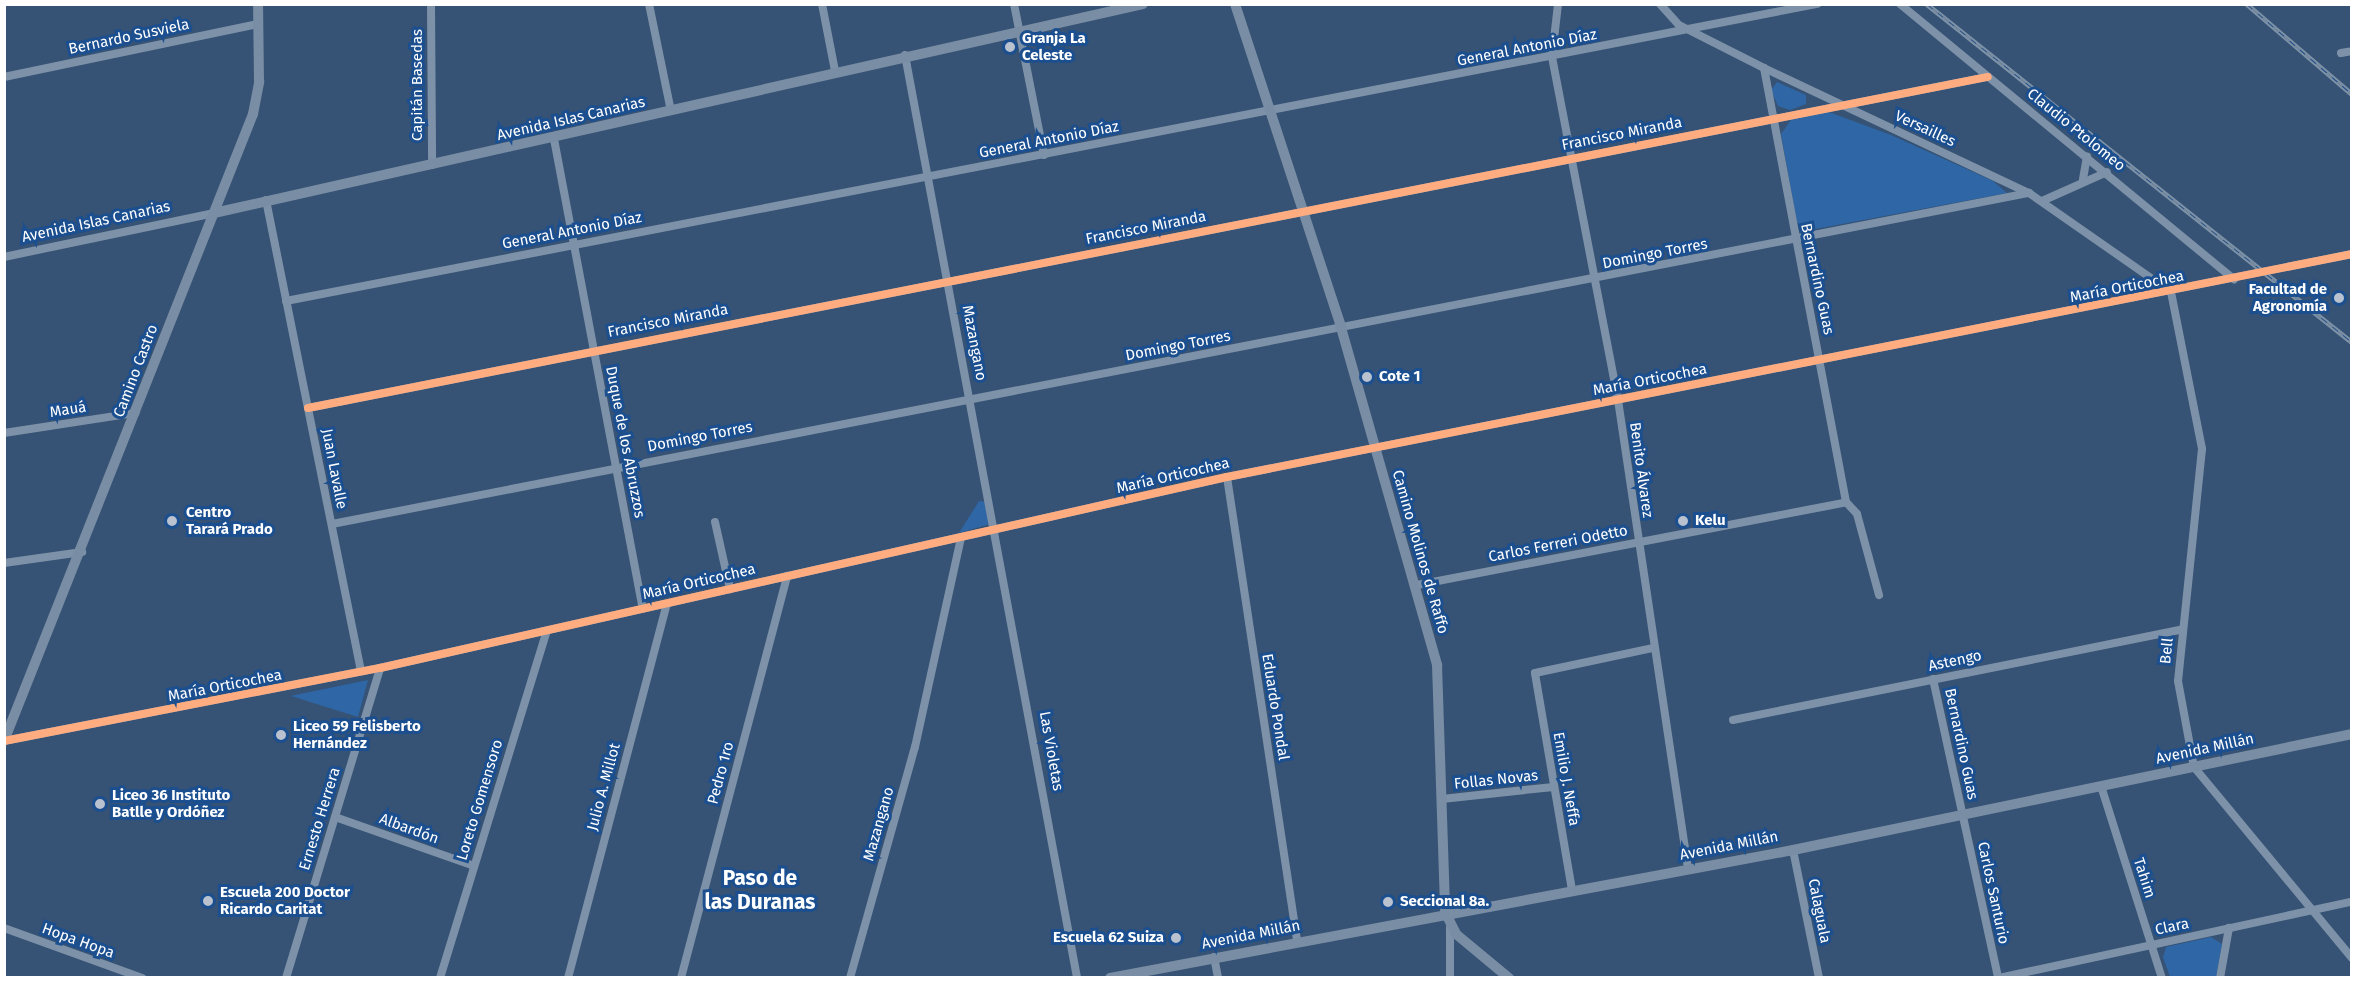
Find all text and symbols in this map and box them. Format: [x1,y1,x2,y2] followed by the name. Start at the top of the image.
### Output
[67,15,191,59] street label: Bernardo Susviela
[1456,26,1598,70] street label: General Antonio Díaz
[409,29,427,141] street label: Capitán Basedas
[1022,29,1086,64] place label: Granja La Celeste
[1003,40,1017,54] marker: Granja La Celeste
[2023,85,2129,175] street label: Claudio Ptolomeo
[495,93,647,145] street label: Avenida Islas Canarias
[1892,107,1958,151] street label: Versailles
[1560,113,1684,155] street label: Francisco Miranda
[978,118,1120,162] street label: General Antonio Díaz
[20,197,172,247] street label: Avenida Islas Canarias
[1084,207,1208,249] street label: Francisco Miranda
[501,209,643,253] street label: General Antonio Díaz
[1796,222,1838,336] street label: Bernardino Guas
[1601,235,1709,273] street label: Domingo Torres
[2069,267,2185,307] street label: María Orticochea
[2249,280,2327,315] place label: Facultad de Agronomía
[2332,291,2346,305] marker: Facultad de Agronomía
[606,300,730,342] street label: Francisco Miranda
[958,304,990,382] street label: Mazangano
[110,322,162,420] street label: Camino Castro
[1124,327,1232,365] street label: Domingo Torres
[1592,360,1708,400] street label: María Orticochea
[601,365,649,519] street label: Duque de los Abruzzos
[1379,368,1420,386] place label: Cote 1
[1360,370,1374,384] marker: Cote 1
[48,398,88,422] street label: Mauá
[646,418,754,456] street label: Domingo Torres
[1625,421,1657,519] street label: Benito Álvarez
[317,427,351,511] street label: Juan Lavalle
[1115,454,1231,498] street label: María Orticochea
[1388,468,1452,636] street label: Camino Molinos de Raffo
[186,503,273,538] place label: Centro Tarará Prado
[163,512,181,530] marker: Centro Tarará Prado
[1695,512,1726,530] place label: Kelu
[1676,514,1690,528] marker: Kelu
[1487,522,1629,566] street label: Carlos Ferreri Odetto
[641,560,757,604] street label: María Orticochea
[2157,637,2177,665] street label: Bell
[1927,647,1983,675] street label: Astengo
[1258,652,1292,762] street label: Eduardo Pondal
[167,666,283,706] street label: María Orticochea
[1940,687,1982,801] street label: Bernardino Guas
[1035,710,1067,792] street label: Las Violetas
[293,717,421,752] place label: Liceo 59 Felisberto Hernández
[274,728,288,742] marker: Liceo 59 Felisberto Hernández
[2154,730,2256,768] street label: Avenida Millán
[1549,731,1583,827] street label: Emilio J. Neffa
[453,738,507,862] street label: Loreto Gomensoro
[704,740,738,806] street label: Pedro 1ro
[584,741,624,833] street label: Julio A. Millot
[296,765,344,873] street label: Ernesto Herrera
[1453,767,1539,793] street label: Follas Novas
[860,785,898,863] street label: Mazangano
[112,786,230,821] place label: Liceo 36 Instituto Batlle y Ordóñez
[93,797,107,811] marker: Liceo 36 Instituto Batlle y Ordóñez
[377,810,441,848] street label: Albardón
[1678,828,1780,864] street label: Avenida Millán
[1973,840,2013,946] street label: Carlos Santurio
[2129,856,2159,900] street label: Tahim
[705,865,815,915] district label: Paso de las Duranas
[1804,877,1834,945] street label: Calaguala
[220,883,350,918] place label: Escuela 200 Doctor Ricardo Caritat
[1400,893,1489,911] place label: Seccional 8a.
[201,894,215,908] marker: Escuela 200 Doctor Ricardo Caritat
[1381,895,1395,909] marker: Seccional 8a.
[2153,915,2191,939] street label: Clara
[1200,917,1302,953] street label: Avenida Millán
[39,920,117,962] street label: Hopa Hopa
[1053,929,1164,947] place label: Escuela 62 Suiza
[1169,931,1183,945] marker: Escuela 62 Suiza

